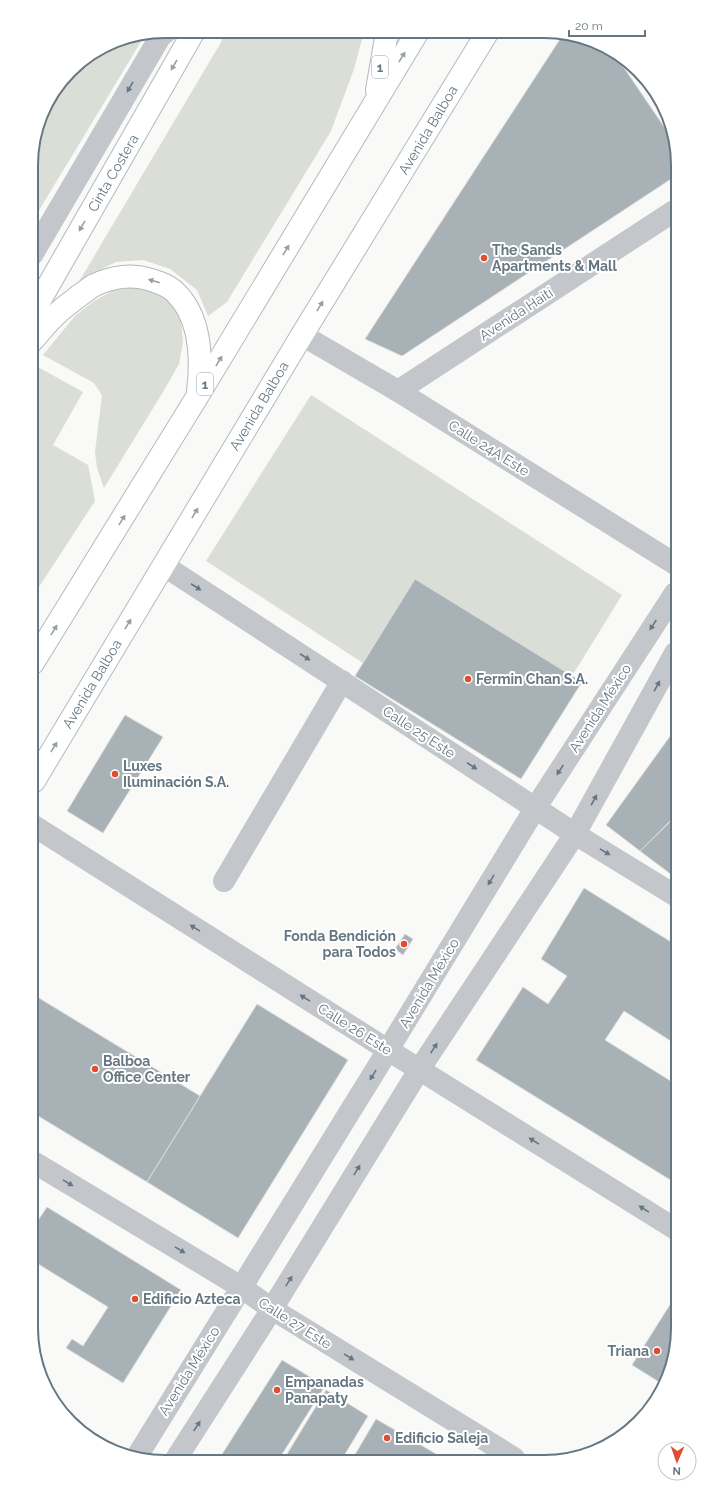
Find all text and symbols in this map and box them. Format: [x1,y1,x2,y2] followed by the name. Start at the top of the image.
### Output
[569,12,645,38] scale bar
[575,19,603,33] text: 20 m
[398,51,405,63] one-way arrow
[372,56,388,78] road number: 1
[171,59,178,71] one-way arrow
[127,81,134,93] one-way arrow
[395,83,461,177] street label: Avenida Balboa
[84,131,142,215] street label: Cinta Costera
[79,221,86,232] one-way arrow
[492,242,617,274] place label: The Sands Apartments & Mall
[282,245,290,255] one-way arrow
[479,253,489,263] marker: The Sands Apartments & Mall
[148,278,160,284] one-way arrow
[476,284,556,344] street label: Avenida Haití
[317,300,324,312] one-way arrow
[215,356,223,366] one-way arrow
[226,359,292,453] street label: Avenida Balboa
[197,373,213,395] road number: 1
[446,417,532,479] street label: Calle 24A Este
[192,507,199,519] one-way arrow
[118,515,126,525] one-way arrow
[190,583,201,590] one-way arrow
[124,618,131,630] one-way arrow
[650,620,657,631] one-way arrow
[50,624,57,636] one-way arrow
[59,637,125,731] street label: Avenida Balboa
[299,654,310,661] one-way arrow
[566,661,634,755] street label: Avenida México
[476,671,588,687] place label: Fermin Chan S.A.
[463,674,473,684] marker: Fermin Chan S.A.
[653,680,660,692] one-way arrow
[380,703,458,761] street label: Calle 25 Este
[50,741,57,753] one-way arrow
[123,758,229,790] place label: Luxes Iluminación S.A.
[467,762,477,770] one-way arrow
[556,765,564,775] one-way arrow
[110,769,120,779] marker: Luxes Iluminación S.A.
[591,794,597,806] one-way arrow
[599,849,611,856] one-way arrow
[488,874,495,886] one-way arrow
[189,925,201,932] one-way arrow
[284,928,396,960] place label: Fonda Bendición para Todos
[396,935,462,1031] street label: Avenida México
[399,939,409,949] marker: Fonda Bendición para Todos
[299,994,311,1001] one-way arrow
[315,1000,395,1058] street label: Calle 26 Este
[430,1042,437,1054] one-way arrow
[103,1053,191,1085] place label: Balboa Office Center
[90,1064,100,1074] marker: Balboa Office Center
[369,1069,376,1081] one-way arrow
[528,1137,540,1144] one-way arrow
[354,1165,361,1176] one-way arrow
[62,1180,74,1187] one-way arrow
[638,1206,650,1213] one-way arrow
[174,1247,186,1254] one-way arrow
[286,1275,293,1287] one-way arrow
[143,1291,241,1307] place label: Edificio Azteca
[130,1294,140,1304] marker: Edificio Azteca
[256,1294,334,1352] street label: Calle 27 Este
[155,1324,223,1418] street label: Avenida México
[608,1343,649,1359] place label: Triana
[652,1346,662,1356] marker: Triana
[343,1353,355,1360] one-way arrow
[285,1374,364,1406] place label: Empanadas Panapaty
[272,1385,282,1395] marker: Empanadas Panapaty
[193,1421,201,1432] one-way arrow
[395,1430,488,1446] place label: Edificio Saleja
[382,1433,392,1443] marker: Edificio Saleja
[657,1441,697,1481] north arrow
[672,1464,681,1477] text: N

